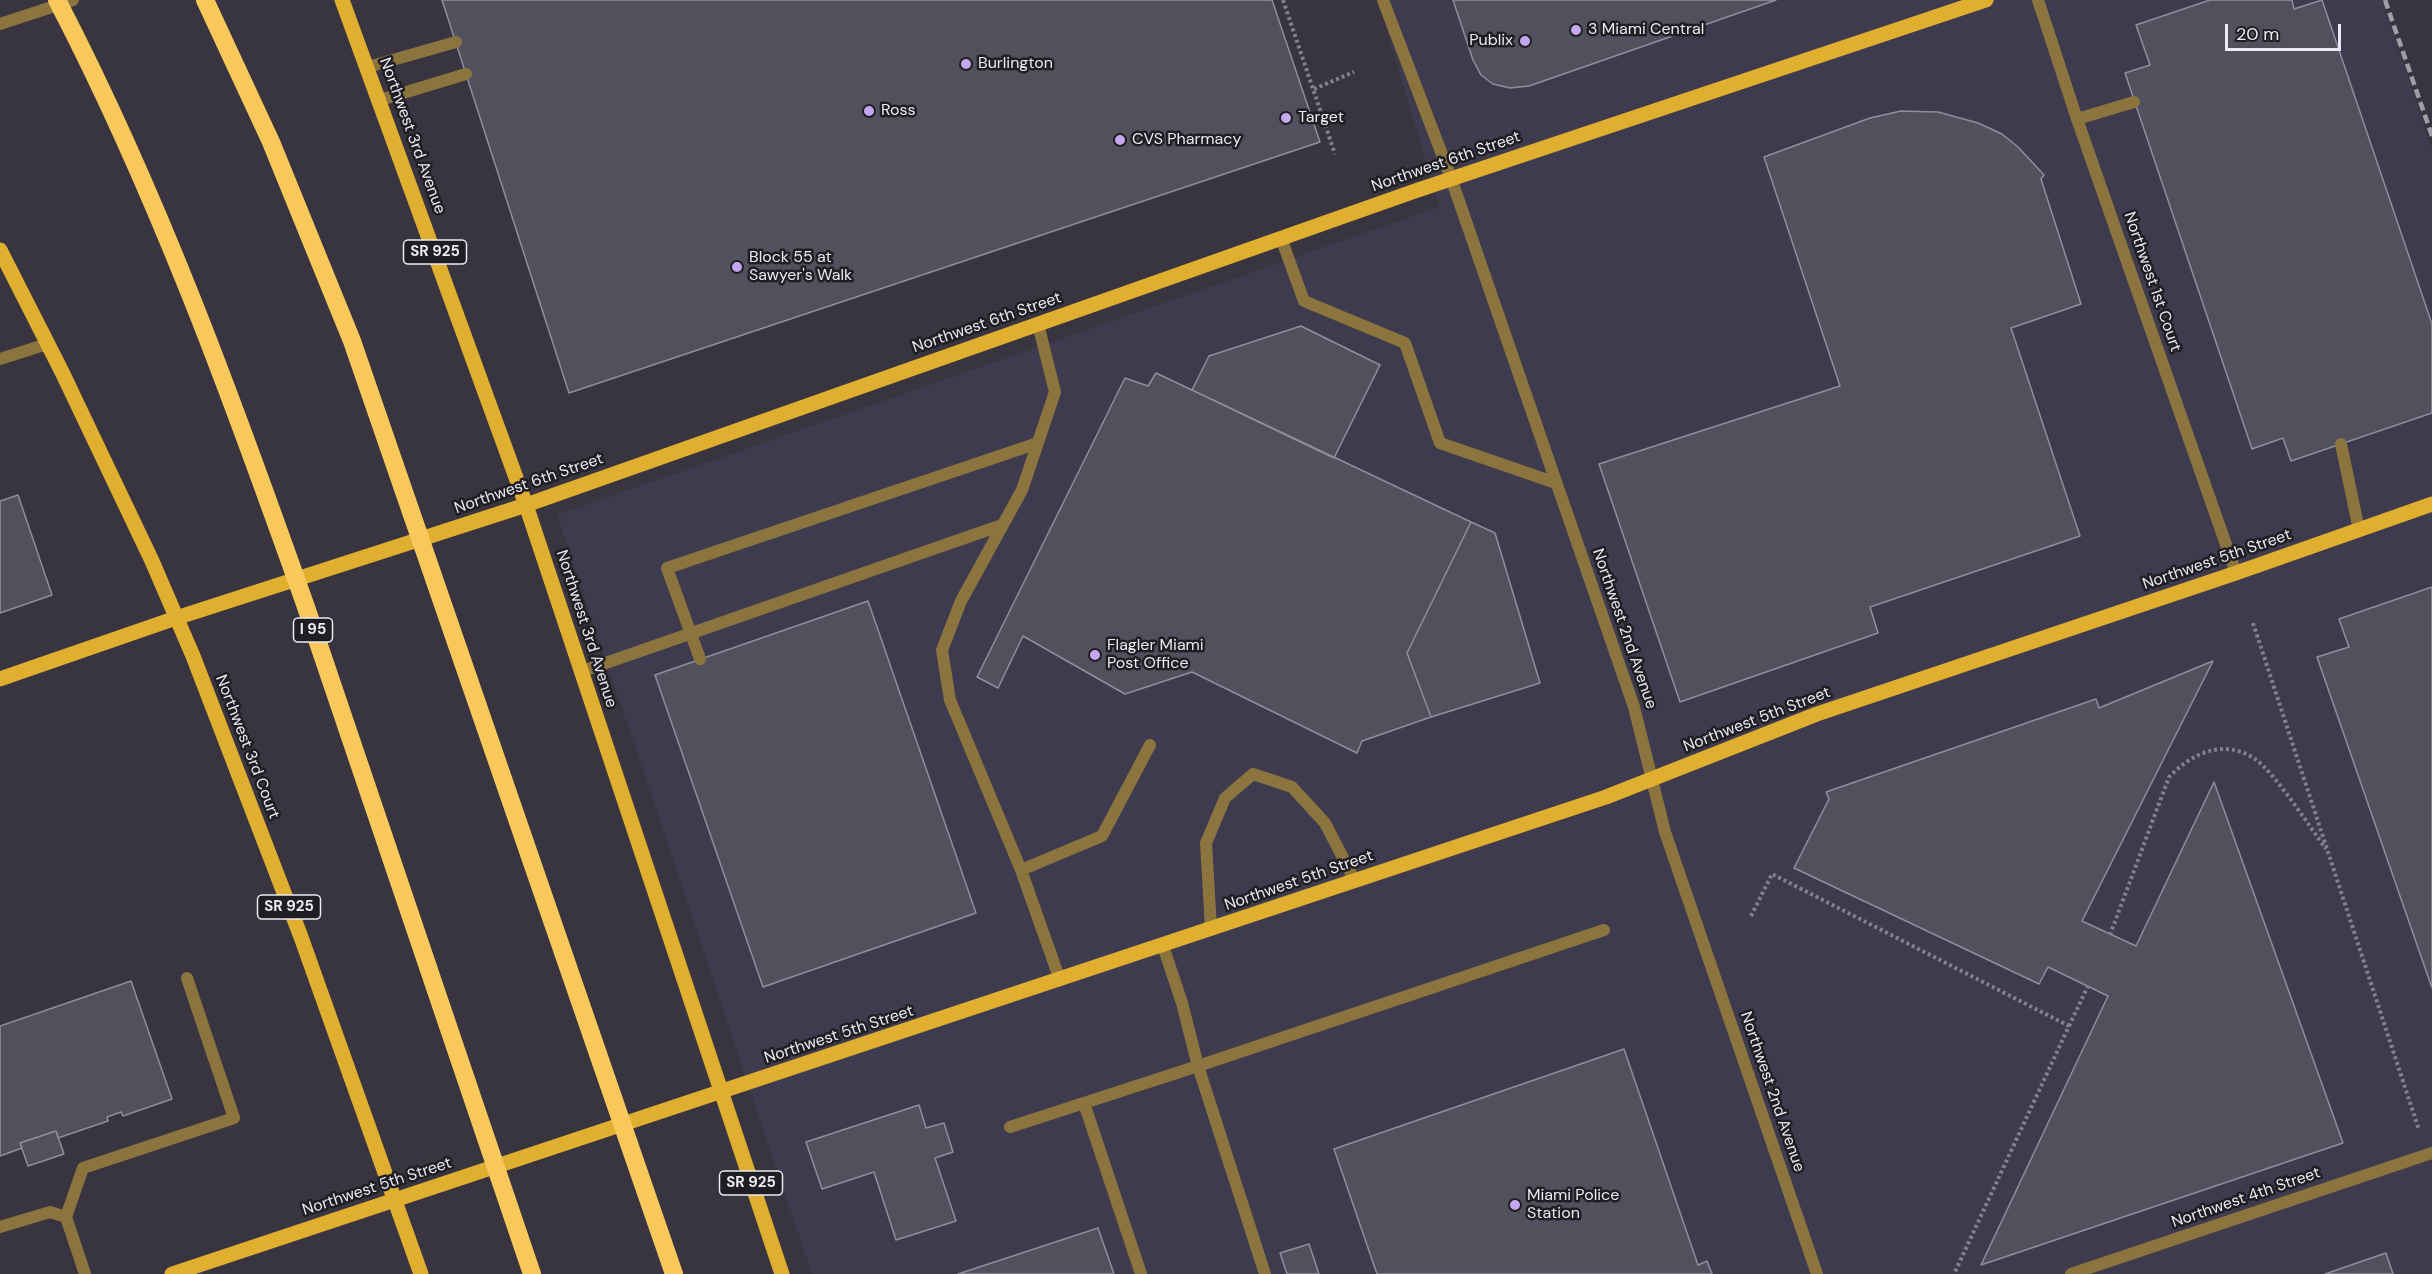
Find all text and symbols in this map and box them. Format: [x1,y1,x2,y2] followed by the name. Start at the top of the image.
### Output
[2228,12,2344,50] scale bar
[1588,20,1704,40] place label: 3 Miami Central
[2236,22,2279,46] text: 20 m
[1569,23,1583,37] marker: 3 Miami Central
[1469,31,1513,51] place label: Publix
[1518,34,1532,48] marker: Publix
[978,54,1053,74] place label: Burlington
[375,55,449,217] street label: Northwest 3rd Avenue
[959,57,973,71] marker: Burlington
[881,101,916,121] place label: Ross
[862,104,876,118] marker: Ross
[1298,108,1344,128] place label: Target
[1279,111,1293,125] marker: Target
[1369,127,1523,197] street label: Northwest 6th Street
[1132,130,1241,150] place label: CVS Pharmacy
[1113,133,1127,147] marker: CVS Pharmacy
[2119,210,2185,354] street label: Northwest 1st Court
[404,240,466,264] road number: SR 925
[749,248,852,286] place label: Block 55 at Sawyer's Walk
[730,260,744,274] marker: Block 55 at Sawyer's Walk
[910,288,1064,358] street label: Northwest 6th Street
[452,449,606,519] street label: Northwest 6th Street
[2140,526,2294,594] street label: Northwest 5th Street
[1588,546,1660,712] street label: Northwest 2nd Avenue
[551,548,621,710] street label: Northwest 3rd Avenue
[294,618,332,642] road number: I 95
[1107,636,1204,674] place label: Flagler Miami Post Office
[1088,648,1102,662] marker: Flagler Miami Post Office
[211,672,283,822] street label: Northwest 3rd Court
[1681,683,1833,757] street label: Northwest 5th Street
[1222,847,1376,915] street label: Northwest 5th Street
[258,895,320,919] road number: SR 925
[762,1002,916,1068] street label: Northwest 5th Street
[1736,1009,1808,1175] street label: Northwest 2nd Avenue
[300,1154,454,1220] street label: Northwest 5th Street
[2169,1164,2323,1232] street label: Northwest 4th Street
[720,1171,783,1195] road number: SR 925
[1527,1186,1619,1224] place label: Miami Police Station
[1508,1198,1522,1212] marker: Miami Police Station

